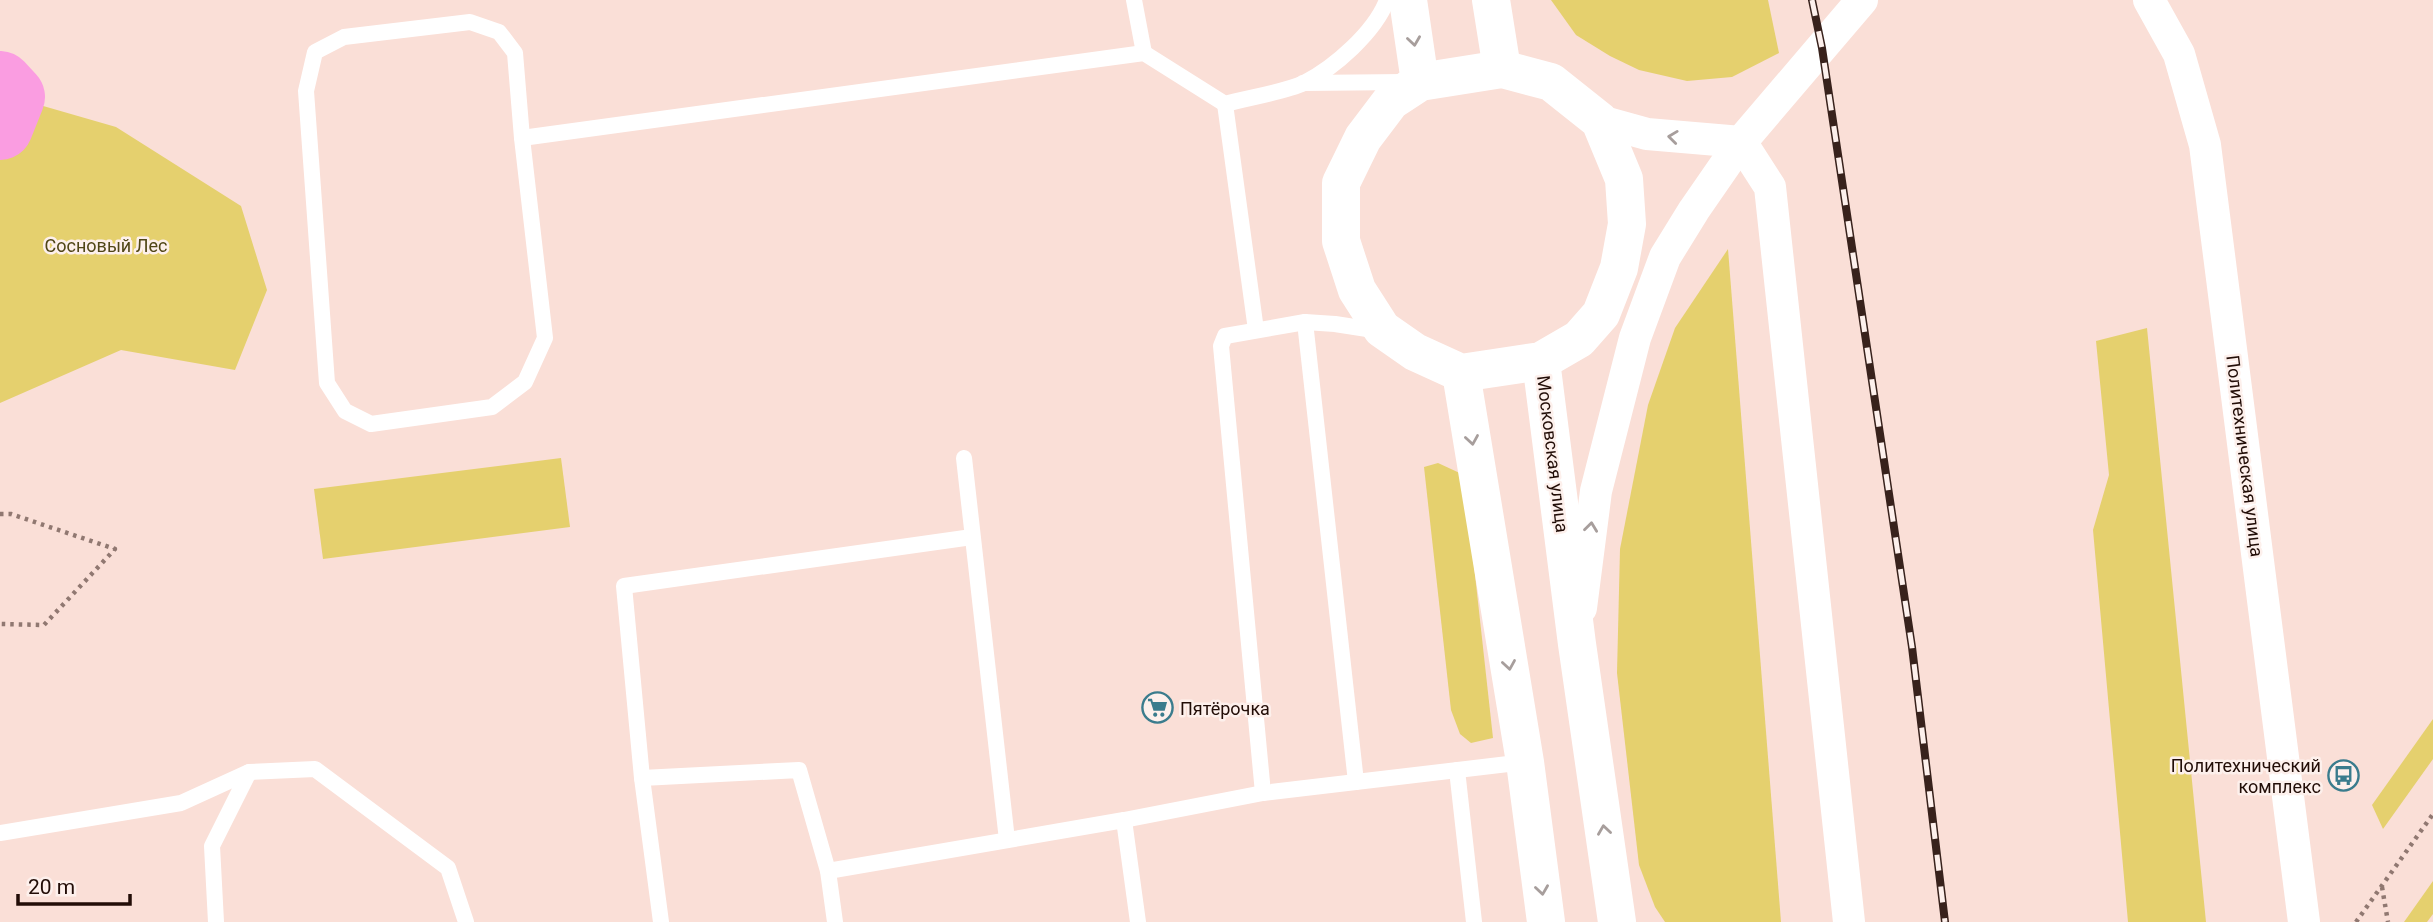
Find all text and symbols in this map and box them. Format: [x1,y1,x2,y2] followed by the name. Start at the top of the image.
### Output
[1406,35,1421,47] one-way arrow
[1667,130,1679,145] one-way arrow
[45,235,167,256] park label: Сосновый Лес
[2222,354,2268,558] street label: Политехническая улица
[1533,374,1573,534] street label: Московская улица
[1464,435,1479,446] one-way arrow
[1584,522,1599,533] one-way arrow
[1501,659,1516,671] one-way arrow
[1140,691,1174,725] supermarket icon: Пятёрочка
[1180,698,1270,719] place label: Пятёрочка
[2171,755,2321,797] place label: Политехнический комплекс
[2327,758,2361,792] bus stop icon: Политехнический комплекс
[1597,824,1612,836] one-way arrow
[18,862,130,906] scale bar
[28,875,75,899] text: 20 m
[1534,884,1549,896] one-way arrow

